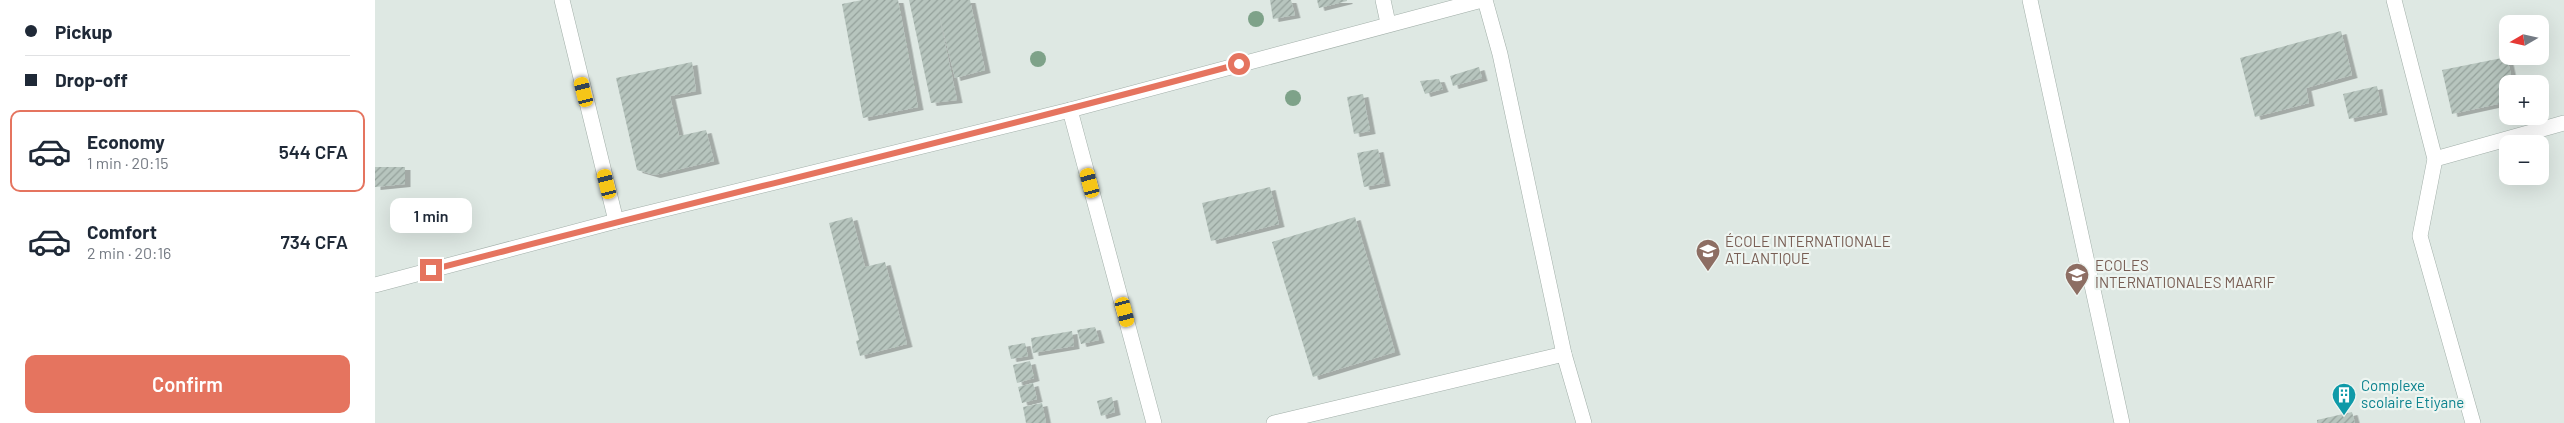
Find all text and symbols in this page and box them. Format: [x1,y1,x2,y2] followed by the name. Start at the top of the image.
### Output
[2499,15,2549,65] north arrow
[2499,15,2549,185] map controls
[55,20,113,43] text: Pickup
[1228,53,1250,75] route start
[55,68,128,91] text: Drop-off
[2499,75,2549,125] button: +
[573,76,594,108] car
[27,129,72,174] icon: car
[87,130,165,153] text: Economy
[2499,135,2549,185] button: −
[279,140,348,163] text: 544 CFA
[87,153,168,172] text: 1 min · 20:15
[1078,167,1101,199] car
[596,168,617,200] car
[390,198,472,232] callout: 1 min
[414,206,448,225] text: 1 min
[27,219,72,264] icon: car
[87,220,157,243] text: Comfort
[280,230,348,253] text: 734 CFA
[1725,232,1891,267] place label: ÉCOLE INTERNATIONALE ATLANTIQUE
[1695,238,1721,272] school or university icon: ÉCOLE INTERNATIONALE ATLANTIQUE
[87,243,171,262] text: 2 min · 20:16
[2095,256,2275,291] place label: ECOLES INTERNATIONALES MAARIF
[420,259,442,281] route end
[2064,262,2090,296] school or university icon: ECOLES INTERNATIONALES MAARIF
[1113,296,1136,328] car
[25,355,350,413] button: Confirm
[2361,376,2464,411] place label: Complexe scolaire Etiyane
[2331,382,2357,416] building icon: Complexe scolaire Etiyane

